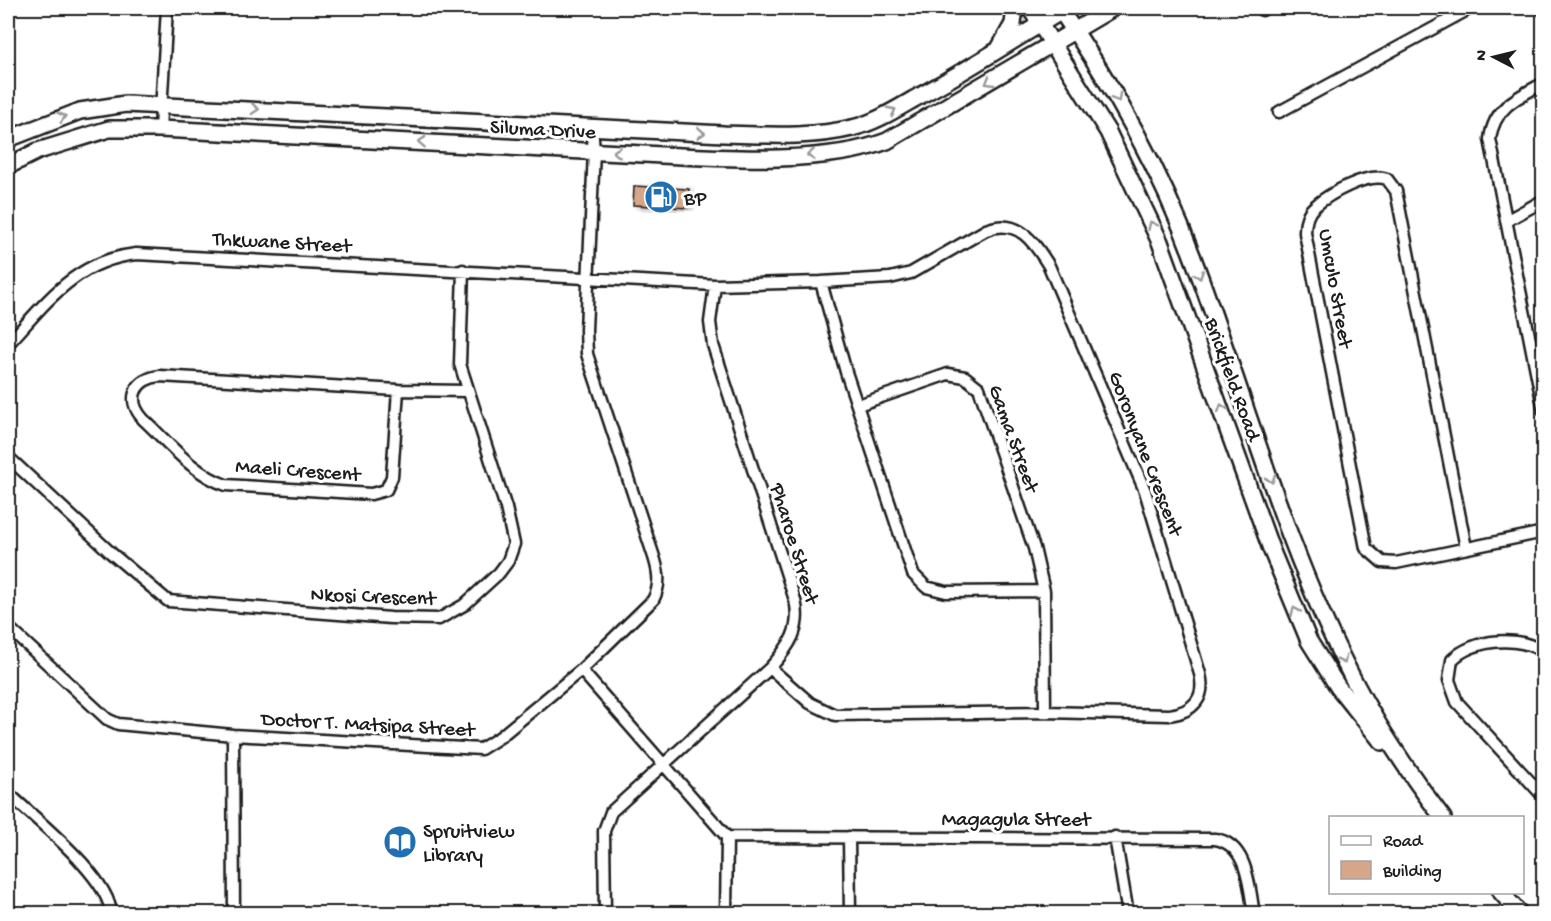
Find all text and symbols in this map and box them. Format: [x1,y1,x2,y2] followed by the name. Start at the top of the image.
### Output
[1464,27,1524,87] north arrow
[1473,49,1493,62] text: N
[985,75,995,86] one-way arrow
[1110,92,1121,102] one-way arrow
[250,103,259,116] one-way arrow
[886,107,897,118] one-way arrow
[56,112,67,124] one-way arrow
[489,116,598,147] street label: Siluma Drive
[697,126,706,139] one-way arrow
[417,136,426,149] one-way arrow
[612,146,621,159] one-way arrow
[807,148,816,161] one-way arrow
[643,179,679,215] fuel station icon: BP
[683,188,707,213] place label: BP
[1148,221,1160,232] one-way arrow
[1311,227,1357,353] street label: Umculo Street
[211,228,354,261] street label: Thkwane Street
[1192,269,1205,280] one-way arrow
[1197,314,1265,447] street label: Brickfield Road
[1101,368,1187,542] street label: Goronyane Crescent
[981,382,1044,499] street label: Gama Street
[1216,403,1229,414] one-way arrow
[234,456,363,489] street label: Maeli Crescent
[1264,473,1277,483] one-way arrow
[762,480,824,610] street label: Pharoe Street
[310,584,438,613] street label: Nkosi Crescent
[1291,606,1303,617] one-way arrow
[1336,653,1348,664] one-way arrow
[259,708,477,745] street label: Doctor T. Matsipa Street
[942,809,1093,834] street label: Magagula Street
[1329,816,1524,894] legend
[423,821,515,870] place label: Spruitview Library
[382,824,418,860] library icon: Spruitview Library
[1383,832,1424,853] text: Road
[1382,862,1442,883] text: Building

